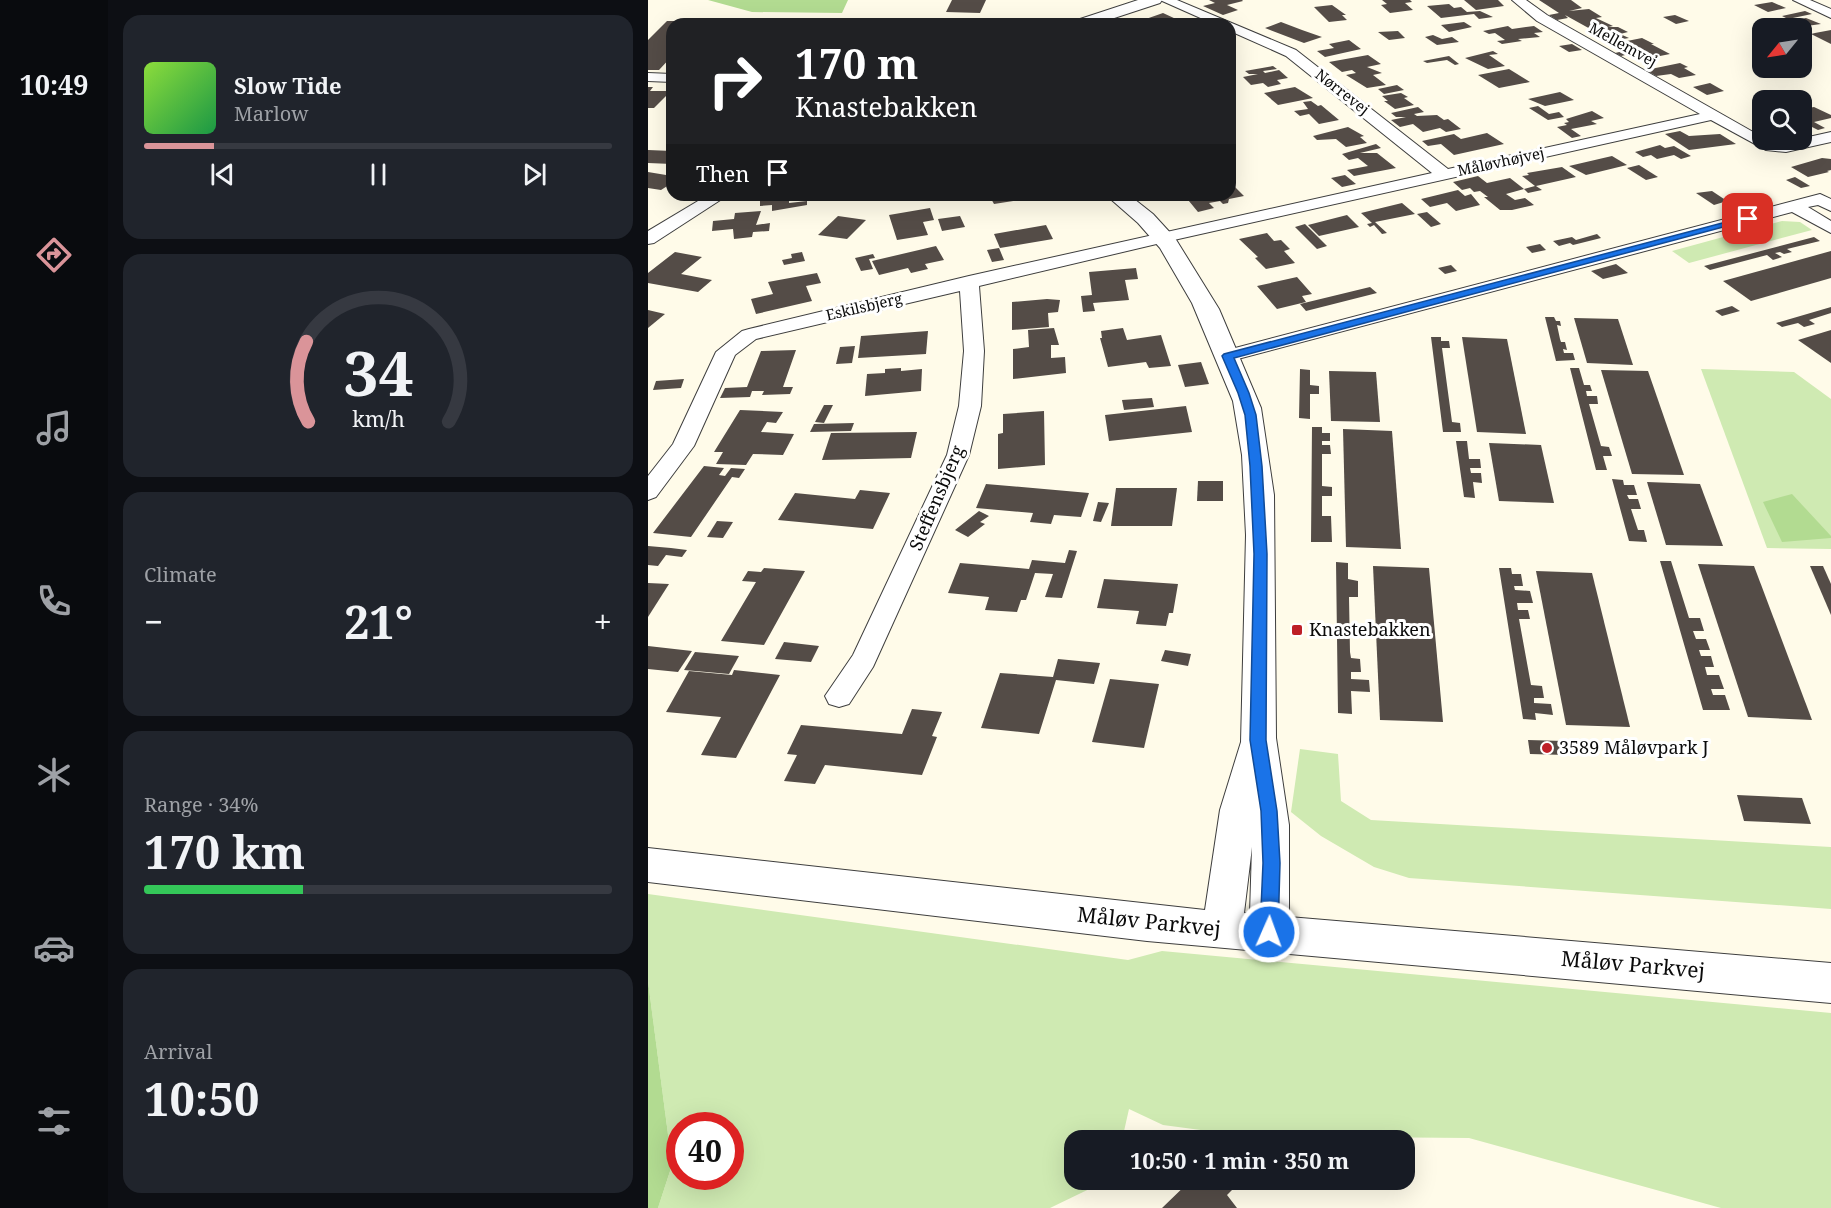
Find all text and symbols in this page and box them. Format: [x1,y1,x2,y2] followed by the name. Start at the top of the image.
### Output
[1586,17,1661,71] street label: Mellemvej
[1752,18,1812,78] north arrow
[1752,18,1812,150] map controls
[795,34,919,91] text: 170 m
[696,42,774,120] icon: right
[1311,64,1374,119] street label: Nørrevej
[19,66,89,103] text: 10:49
[234,70,342,100] text: Slow Tide
[795,88,977,125] text: Knastebakken
[1752,90,1812,150] button: search
[234,100,308,127] text: Marlow
[1455,142,1546,180] street label: Måløvhøjvej
[761,156,794,189] icon: arrive
[206,158,239,191] icon: previous
[362,158,395,191] icon: pause
[518,158,551,191] icon: next
[696,158,749,188] text: Then
[1722,193,1773,244] pin
[1731,202,1764,235] icon: arrive
[33,234,75,276] icon: directions
[824,288,904,325] street label: Eskilsbjerg
[343,330,413,415] text: 34
[352,405,405,434] text: km/h
[33,407,75,449] icon: music
[903,441,969,554] street label: Steffensbjerg
[144,561,217,588] text: Climate
[33,580,75,622] icon: phone
[344,591,413,652] text: 21°
[144,599,163,644] text: −
[594,599,612,644] text: +
[1309,617,1431,641] place label: Knastebakken
[1290,623,1304,637] marker: Knastebakken
[1559,735,1709,759] place label: 3589 Måløvpark J
[1540,741,1554,755] marker: 3589 Måløvpark J
[33,754,75,796] icon: climate
[144,791,258,818] text: Range · 34%
[144,821,305,882] text: 170 km
[1076,900,1222,942] street label: Måløv Parkvej
[1237,900,1301,964] position arrow
[33,927,75,969] icon: car
[1560,944,1706,984] street label: Måløv Parkvej
[144,1038,212,1065] text: Arrival
[144,1068,259,1129] text: 10:50
[33,1100,75,1142] icon: filters
[666,1112,744,1190] speed limit sign: 40
[1130,1145,1349,1175] text: 10:50 · 1 min · 350 m

